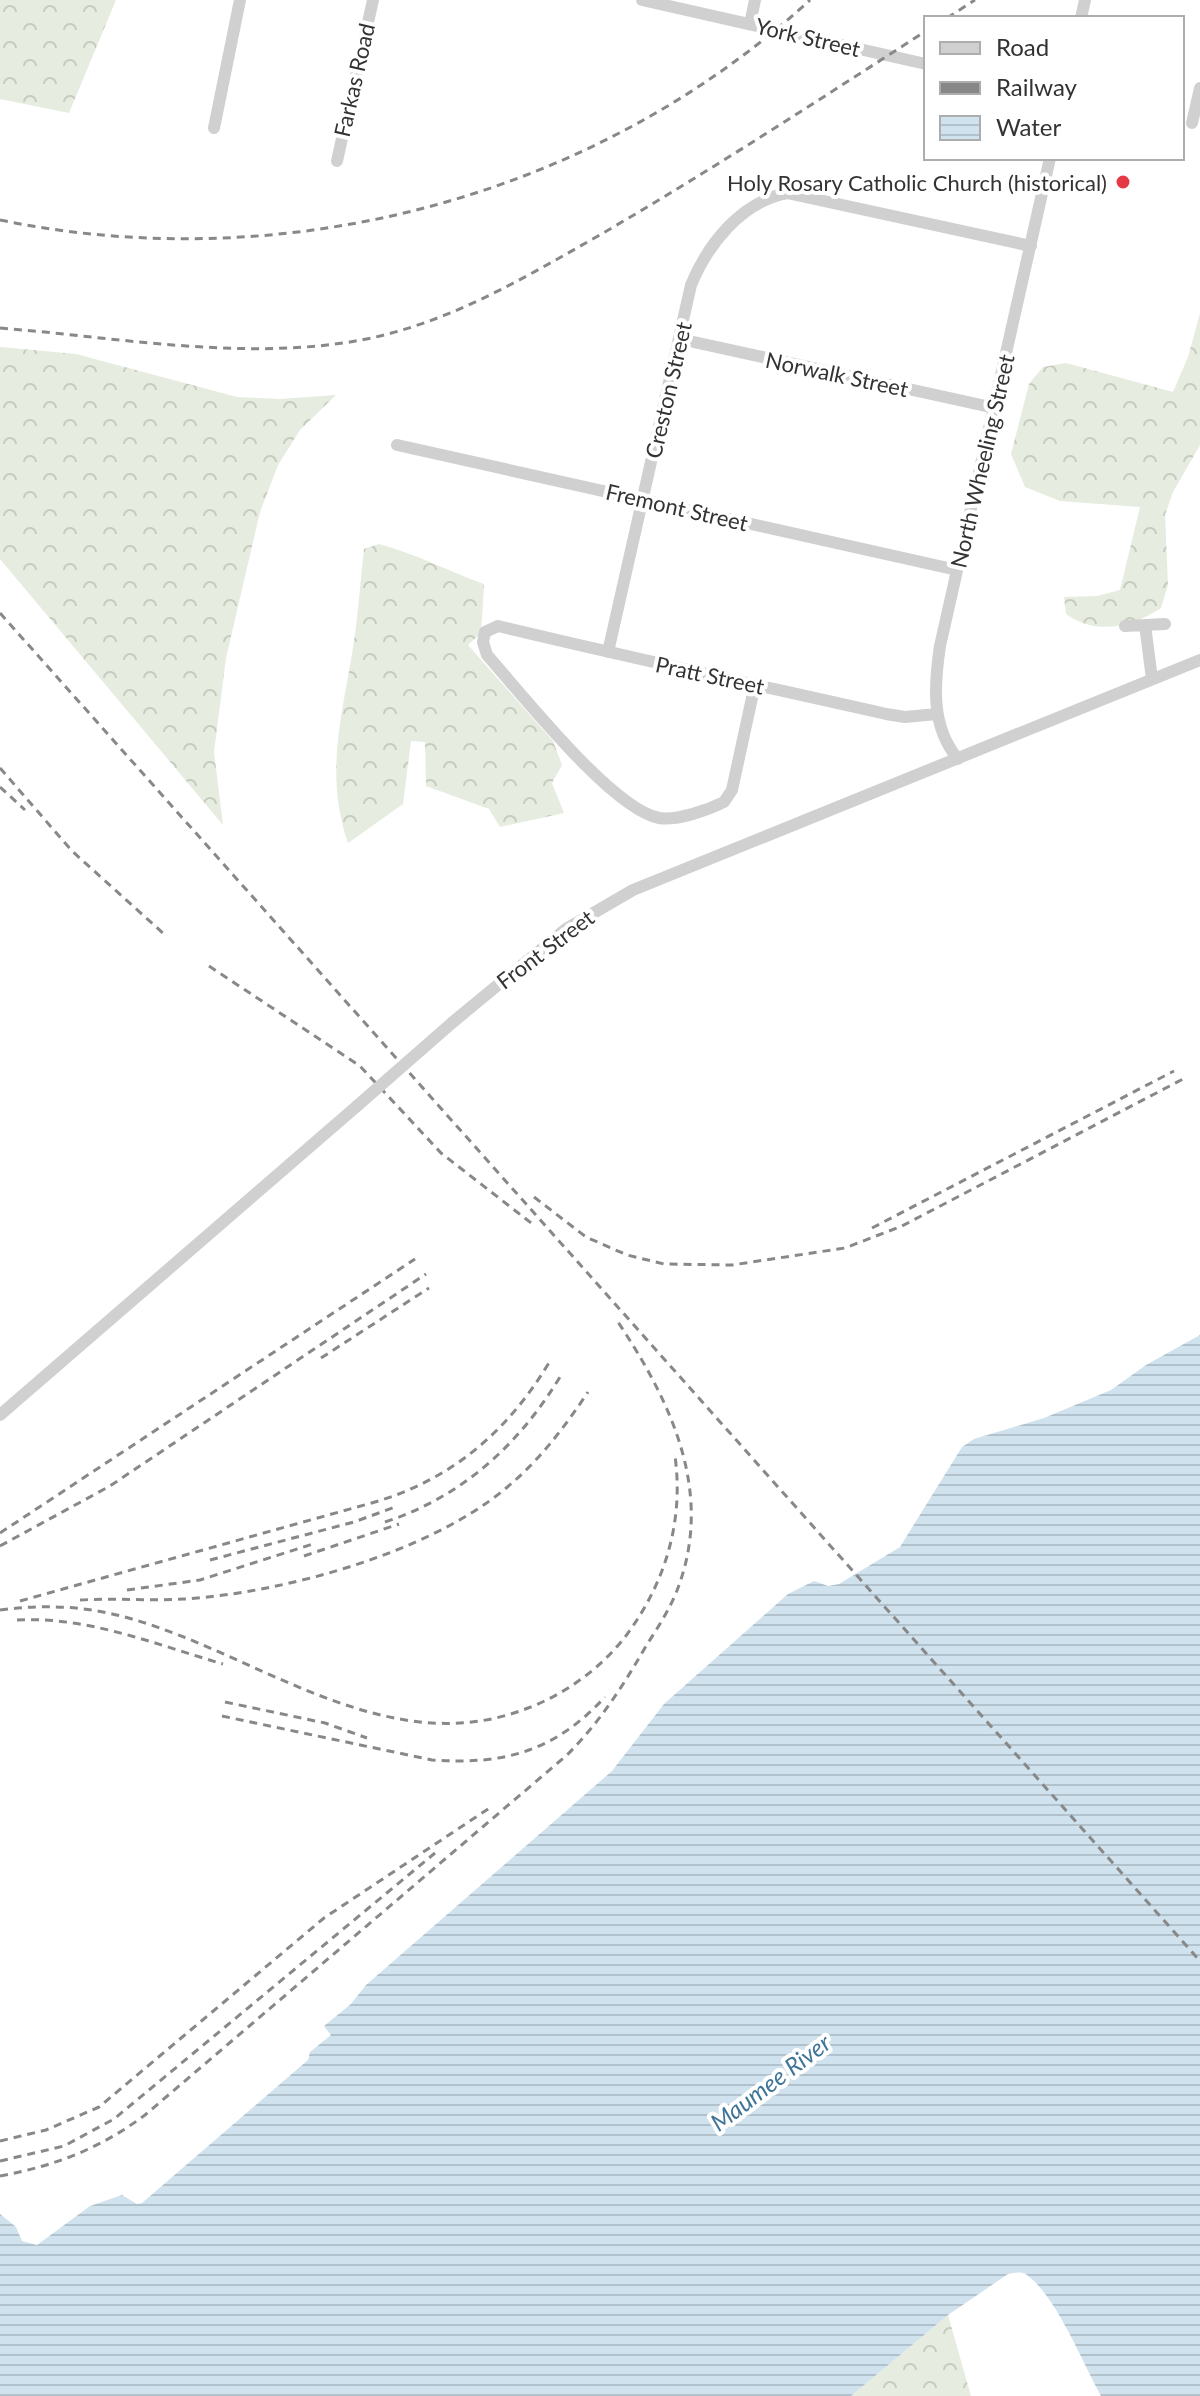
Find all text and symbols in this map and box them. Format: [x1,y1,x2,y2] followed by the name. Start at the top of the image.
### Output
[753,12,863,62] street label: York Street
[924,16,1184,160] legend
[328,21,380,139] street label: Farkas Road
[996,32,1049,61] text: Road
[996,72,1078,101] text: Railway
[996,112,1061,141] text: Water
[727,169,1107,196] place label: Holy Rosary Catholic Church (historical)
[1114,173,1132,191] marker: Holy Rosary Catholic Church (historical)
[639,319,697,461] street label: Creston Street
[763,346,911,402] street label: Norwalk Street
[944,351,1020,570] street label: North Wheeling Street
[603,478,751,536] street label: Fremont Street
[653,650,767,700] street label: Pratt Street
[491,904,599,994] street label: Front Street
[704,2027,836,2137] water label: Maumee River

